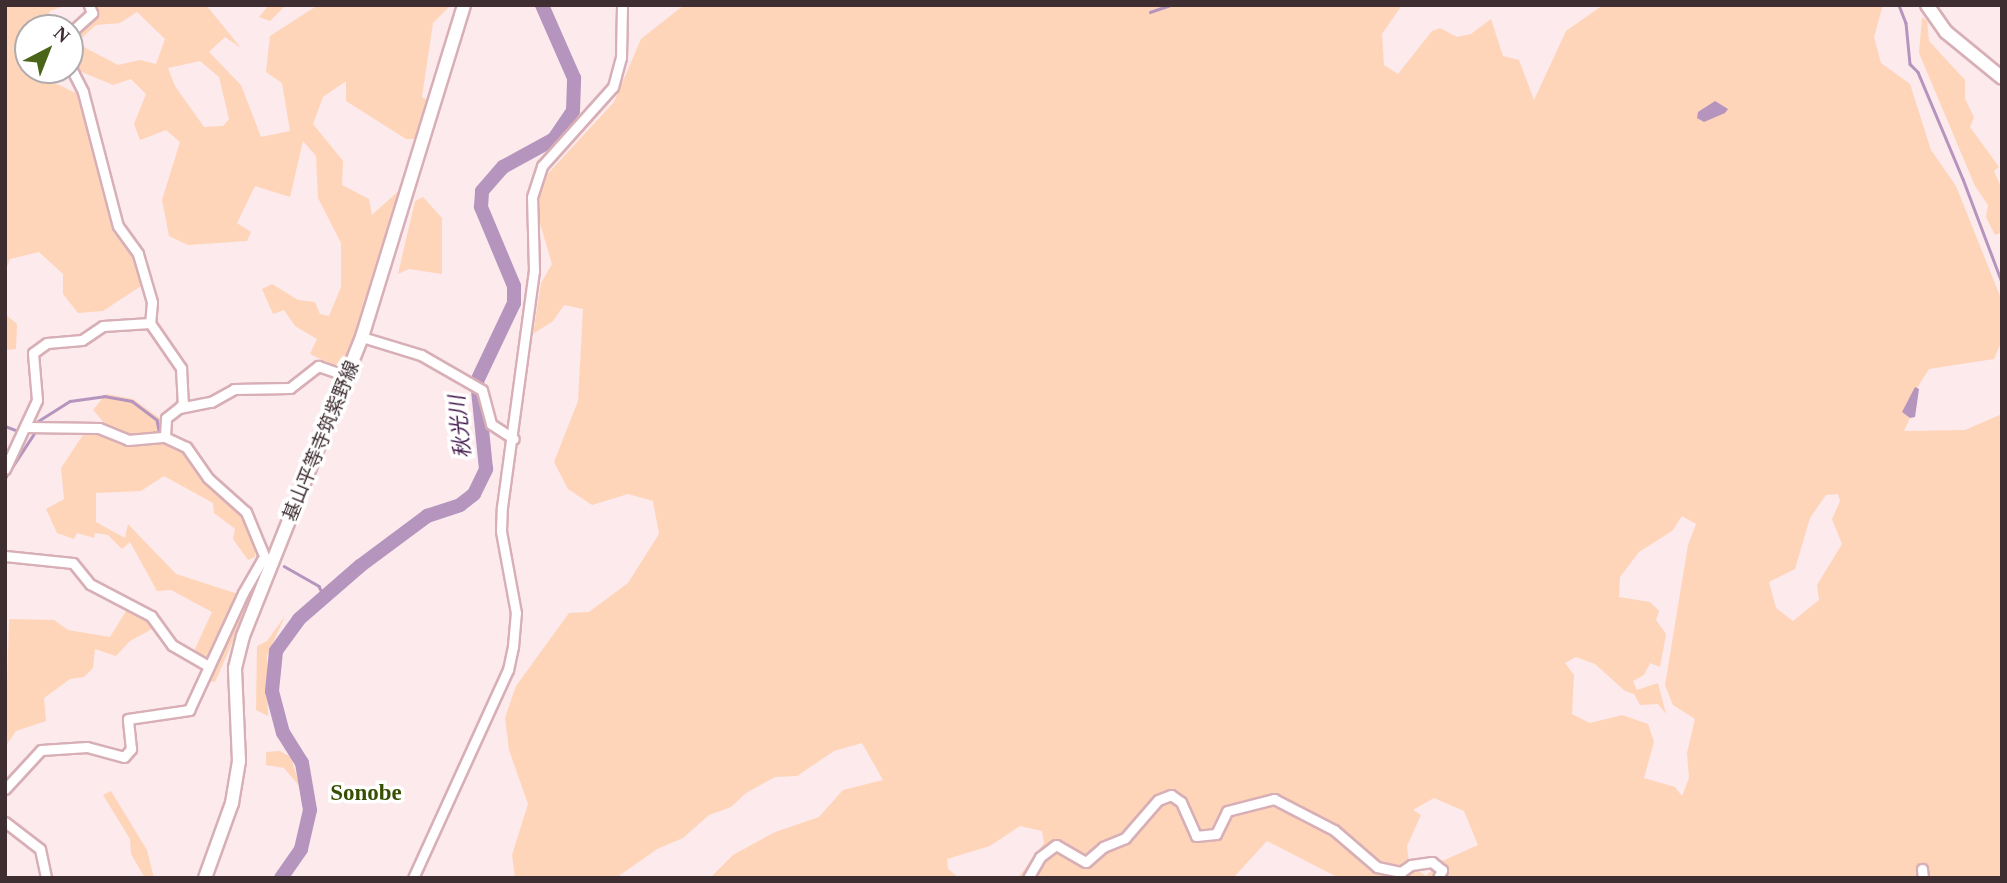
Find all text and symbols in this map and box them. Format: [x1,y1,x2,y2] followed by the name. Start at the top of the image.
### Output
[14,14,84,84] north arrow
[50,22,74,47] text: N
[278,357,364,525] street label: 基山平等寺筑紫野線
[444,394,476,460] water label: 秋光川
[330,779,402,807] district label: Sonobe

